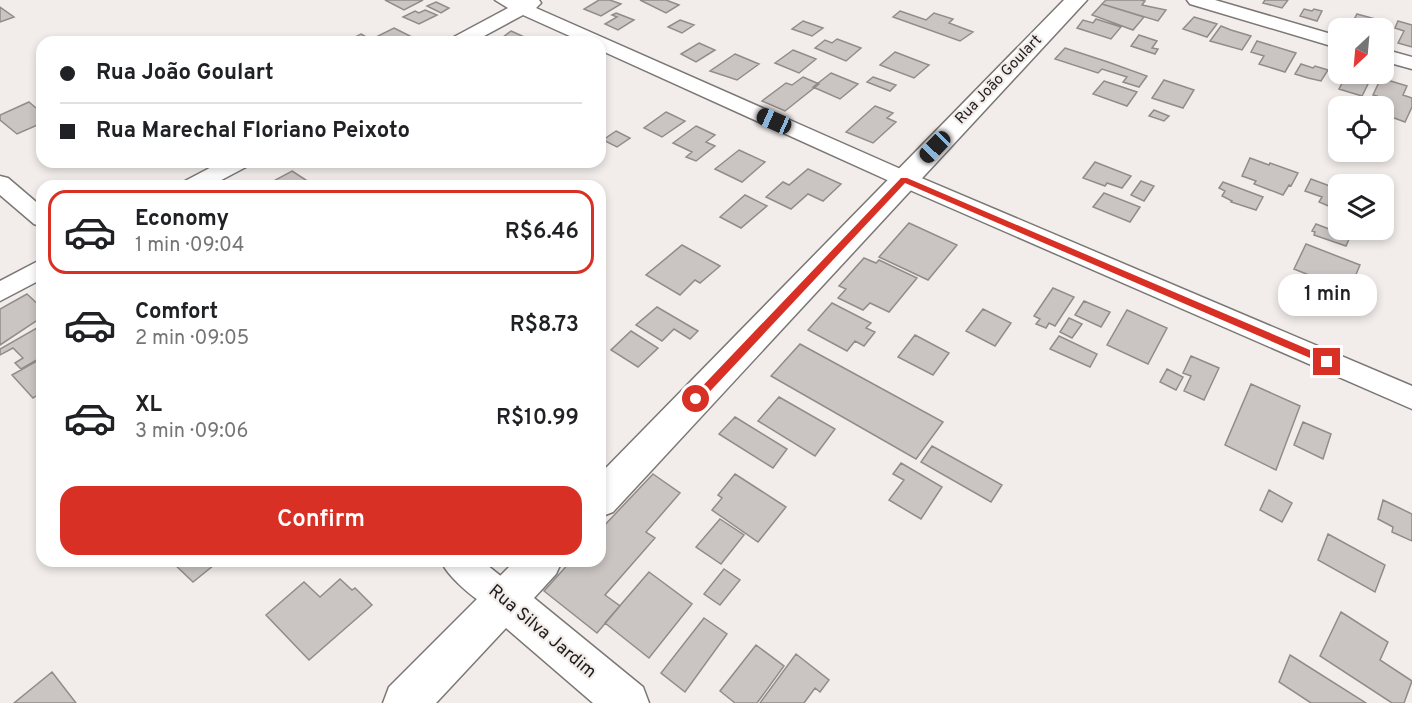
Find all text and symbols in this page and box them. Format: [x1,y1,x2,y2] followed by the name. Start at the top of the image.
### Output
[1328,18,1394,84] north arrow
[1328,18,1394,240] map controls
[952,31,1046,129] street label: Rua João Goulart
[96,60,274,87] text: Rua João Goulart
[1328,96,1394,162] button: locate
[754,105,794,137] car
[96,118,410,145] text: Rua Marechal Floriano Peixoto
[916,128,954,166] car
[1328,174,1394,240] button: layers
[63,205,117,259] icon: car
[135,206,229,233] text: Economy
[505,219,579,246] text: R$6.46
[135,233,244,259] text: 1 min · 09:04
[1278,275,1376,317] callout: 1 min
[1304,282,1351,308] text: 1 min
[63,298,117,352] icon: car
[135,299,218,326] text: Comfort
[510,312,579,339] text: R$8.73
[135,326,249,352] text: 2 min · 09:05
[1313,348,1340,375] route end
[682,385,709,412] route start
[63,391,117,445] icon: car
[135,392,162,419] text: XL
[496,405,579,432] text: R$10.99
[135,419,248,445] text: 3 min · 09:06
[60,486,582,555] button: Confirm
[483,580,601,684] street label: Rua Silva Jardim

